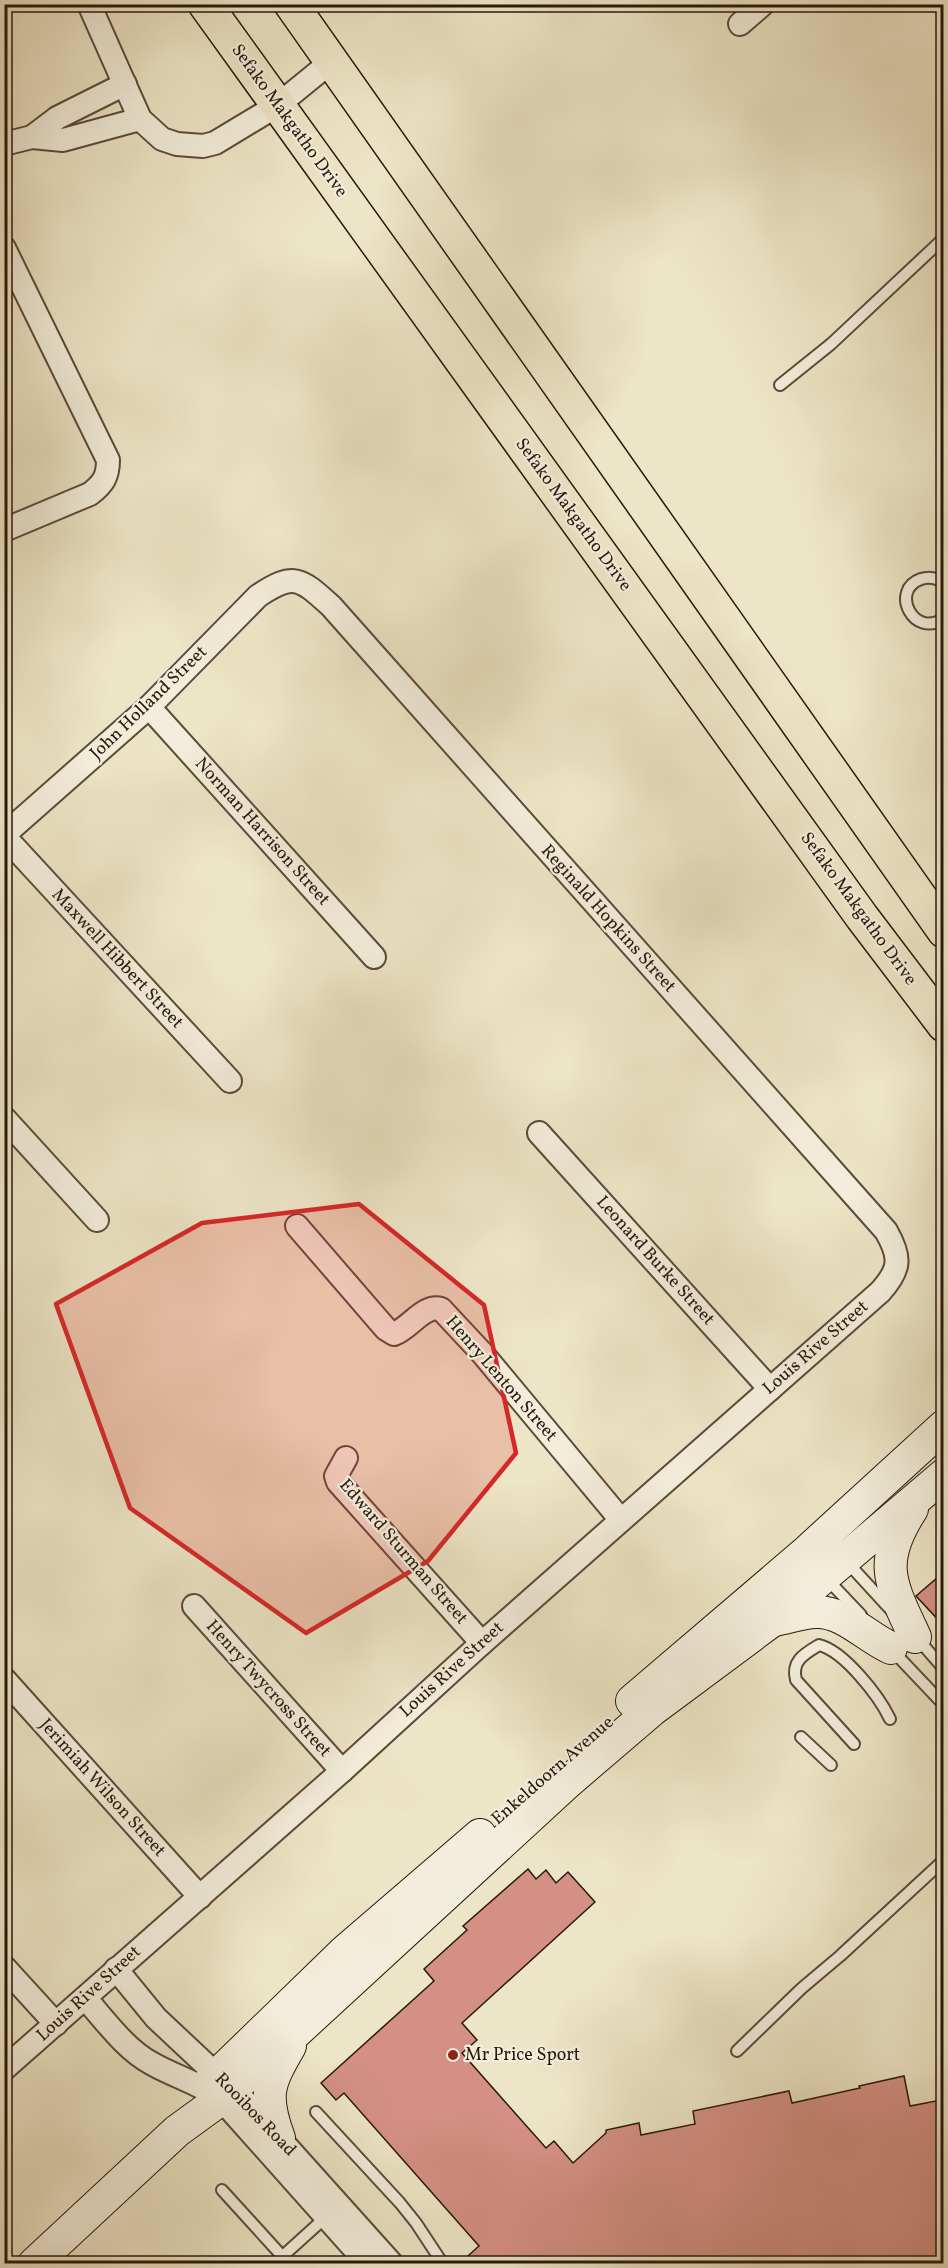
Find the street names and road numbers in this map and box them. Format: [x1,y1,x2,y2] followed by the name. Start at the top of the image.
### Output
[225,39,353,203] street label: Sefako Makgatho Drive
[509,433,637,597] street label: Sefako Makgatho Drive
[85,640,213,766] street label: John Holland Street
[189,752,335,912] street label: Norman Harrison Street
[794,827,922,991] street label: Sefako Makgatho Drive
[535,839,681,999] street label: Reginald Hopkins Street
[45,883,189,1035] street label: Maxwell Hibbert Street
[590,1191,720,1331] street label: Leonard Burke Street
[758,1295,874,1401] street label: Louis Rive Street
[439,1311,563,1447] street label: Henry Lenton Street
[333,1474,473,1630] street label: Edward Sturman Street
[199,1615,337,1763] street label: Henry Twycross Street
[394,1616,510,1724] street label: Louis Rive Street
[486,1711,620,1831] street label: Enkeldoorn Avenue
[33,1713,171,1863] street label: Jerimiah Wilson Street
[31,1940,147,2048] street label: Louis Rive Street
[209,2068,301,2162] street label: Rooibos Road

